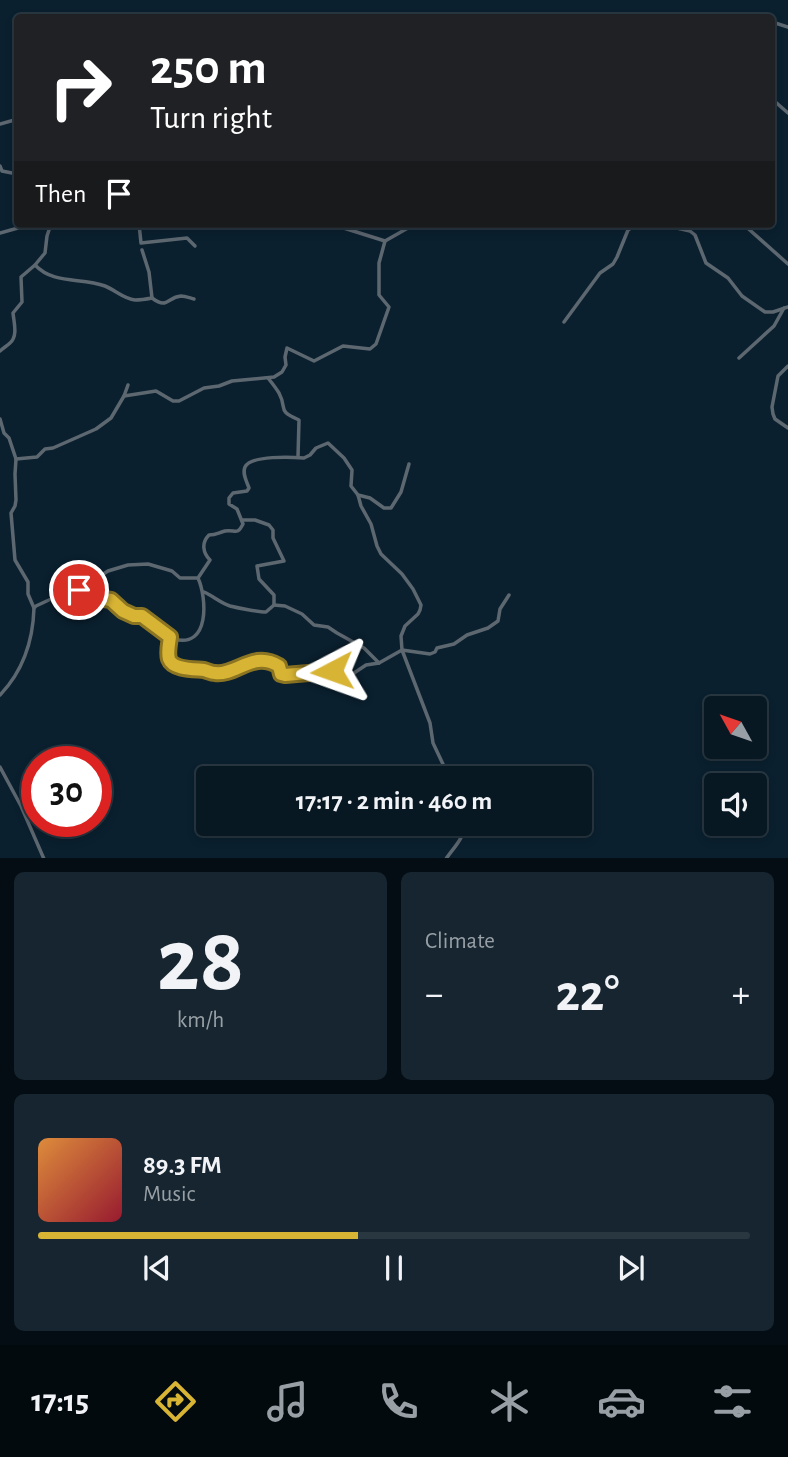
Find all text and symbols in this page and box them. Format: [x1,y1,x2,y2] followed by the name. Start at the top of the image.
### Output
[35,42,126,133] icon: right
[150,44,267,93] text: 250 m
[150,102,272,134] text: Turn right
[100,175,138,213] icon: arrive
[35,181,86,207] text: Then
[49,560,109,620] pin
[60,571,98,609] icon: arrive
[295,634,369,708] position arrow
[704,696,766,760] north arrow
[704,696,767,836] map controls
[21,746,112,837] speed limit sign: 30
[704,773,767,836] button: sound
[296,788,492,814] text: 17:17 · 2 min · 460 m
[157,916,244,1007] text: 28
[425,930,495,953] text: Climate
[555,968,620,1020] text: 22°
[425,976,443,1014] text: −
[732,976,750,1014] text: +
[177,1009,224,1032] text: km/h
[143,1152,222,1178] text: 89.3 FM
[143,1183,195,1206] text: Music
[138,1249,176,1287] icon: previous
[375,1249,413,1287] icon: pause
[612,1249,650,1287] icon: next
[151,1377,200,1426] icon: directions
[263,1377,312,1426] icon: music
[374,1377,423,1426] icon: phone
[485,1377,534,1426] icon: climate
[597,1377,646,1426] icon: car
[708,1377,757,1426] icon: filters
[31,1385,89,1417] text: 17:15

